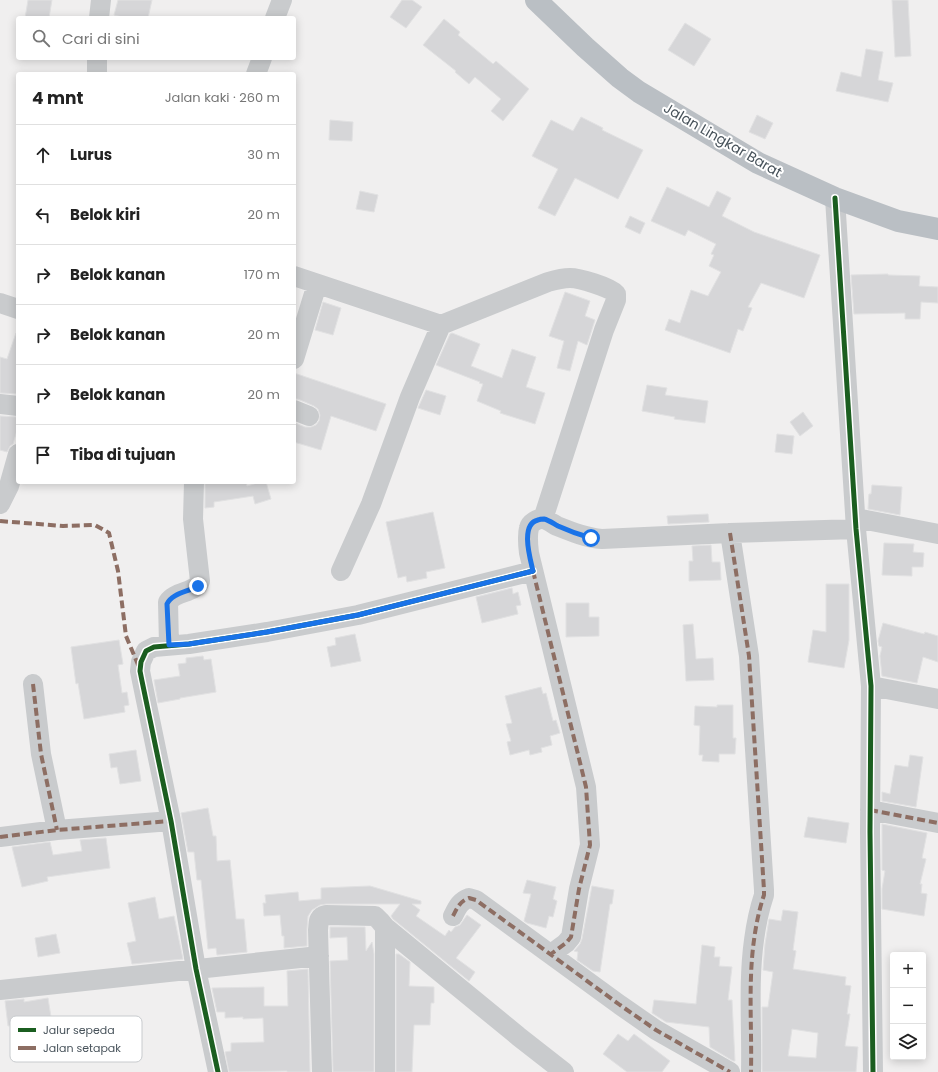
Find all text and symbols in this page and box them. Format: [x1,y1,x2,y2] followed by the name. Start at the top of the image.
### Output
[16,16,296,60] search box
[30,27,52,49] icon: search
[62,28,140,49] text: Cari di sini
[32,86,83,110] text: 4 mnt
[165,88,280,107] text: Jalan kaki · 260 m
[660,98,786,182] street label: Jalan Lingkar Barat
[32,144,54,166] icon: ahead
[70,144,112,165] text: Lurus
[247,145,280,164] text: 30 m
[32,204,54,226] icon: left
[70,204,140,225] text: Belok kiri
[247,205,280,224] text: 20 m
[32,264,54,286] icon: right
[70,264,165,285] text: Belok kanan
[244,265,280,284] text: 170 m
[32,324,54,346] icon: right
[70,324,165,345] text: Belok kanan
[247,325,280,344] text: 20 m
[32,384,54,406] icon: right
[70,384,165,405] text: Belok kanan
[247,385,280,404] text: 20 m
[32,444,54,466] icon: arrive
[70,444,176,465] text: Tiba di tujuan
[582,529,600,547] route start
[189,577,207,595] route end
[890,952,926,1060] map controls
[890,952,926,988] button: +
[890,988,926,1024] button: −
[10,1016,142,1062] legend
[43,1022,115,1038] text: Jalur sepeda
[890,1024,926,1060] button: layers
[43,1040,121,1056] text: Jalan setapak

